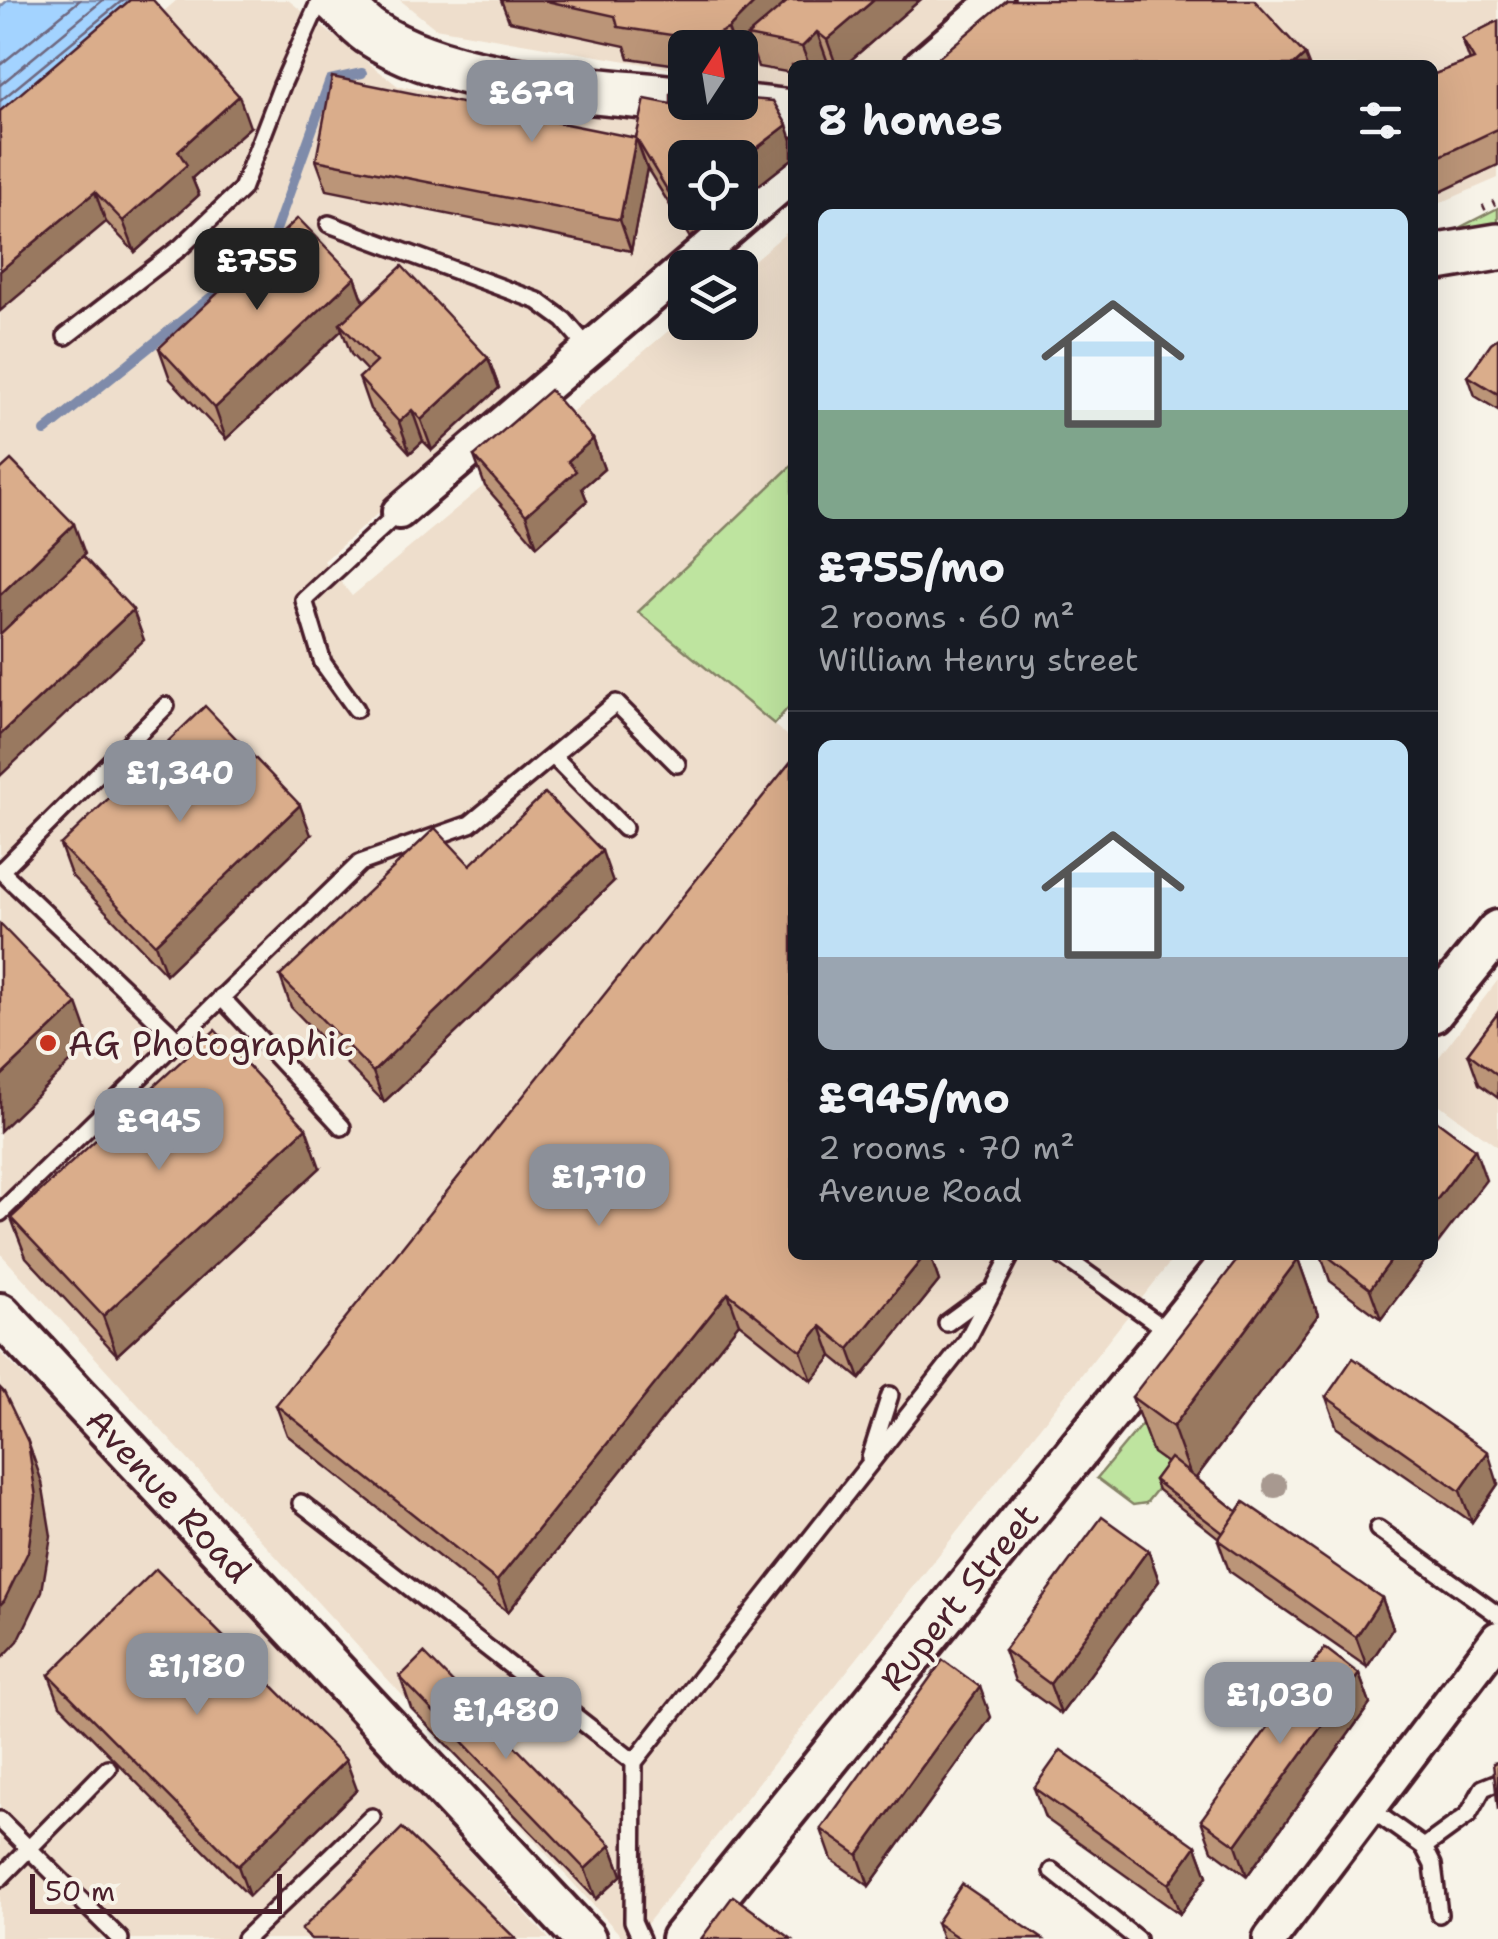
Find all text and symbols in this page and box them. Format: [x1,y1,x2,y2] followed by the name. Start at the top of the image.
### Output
[668,30,758,120] north arrow
[668,30,758,340] map controls
[473,60,591,145] pin: £679
[489,71,575,114] text: £679
[818,92,1003,148] text: 8 homes
[1353,93,1408,148] icon: filters
[668,140,758,230] button: locate
[198,228,316,313] pin: £755
[216,239,298,282] text: £755
[668,250,758,340] button: layers
[1023,274,1203,454] icon: home
[818,539,1005,595] text: £755/mo
[818,595,1075,638] text: 2 rooms · 60 m²
[818,638,1139,681] text: William Henry street
[99,740,261,825] pin: £1,340
[126,751,234,794] text: £1,340
[1023,805,1203,985] icon: home
[68,1020,354,1067] place label: AG Photographic
[37,1032,59,1054] marker: AG Photographic
[818,1070,1010,1126] text: £945/mo
[100,1088,218,1173] pin: £945
[117,1099,201,1142] text: £945
[818,1126,1075,1169] text: 2 rooms · 70 m²
[518,1144,680,1229] pin: £1,710
[551,1155,647,1198] text: £1,710
[818,1169,1022,1212] text: Avenue Road
[76,1397,262,1593] street label: Avenue Road
[869,1494,1049,1700] street label: Rupert Street
[116,1633,278,1718] pin: £1,180
[148,1644,246,1687] text: £1,180
[1199,1662,1361,1747] pin: £1,030
[1226,1673,1334,1716] text: £1,030
[425,1677,587,1762] pin: £1,480
[452,1688,560,1731] text: £1,480
[30,1869,282,1914] scale bar
[45,1872,115,1910] text: 50 m

